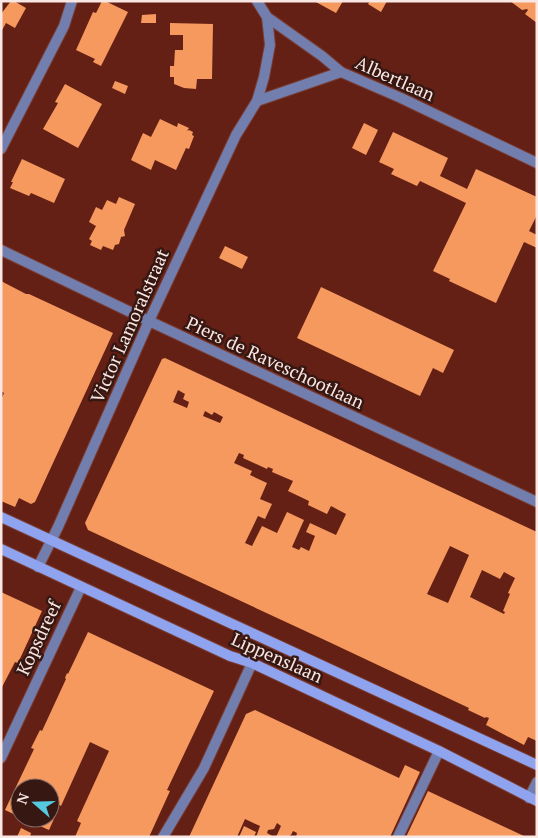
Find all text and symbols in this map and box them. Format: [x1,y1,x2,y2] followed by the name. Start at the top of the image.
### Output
[352,50,439,106] street label: Albertlaan
[84,245,174,406] street label: Victor Lamoralstraat
[183,310,368,414] street label: Piers de Raveschootlaan
[10,595,67,679] street label: Kopsdreef
[228,626,327,688] street label: Lippenslaan
[10,778,60,828] north arrow
[12,790,33,807] text: N

